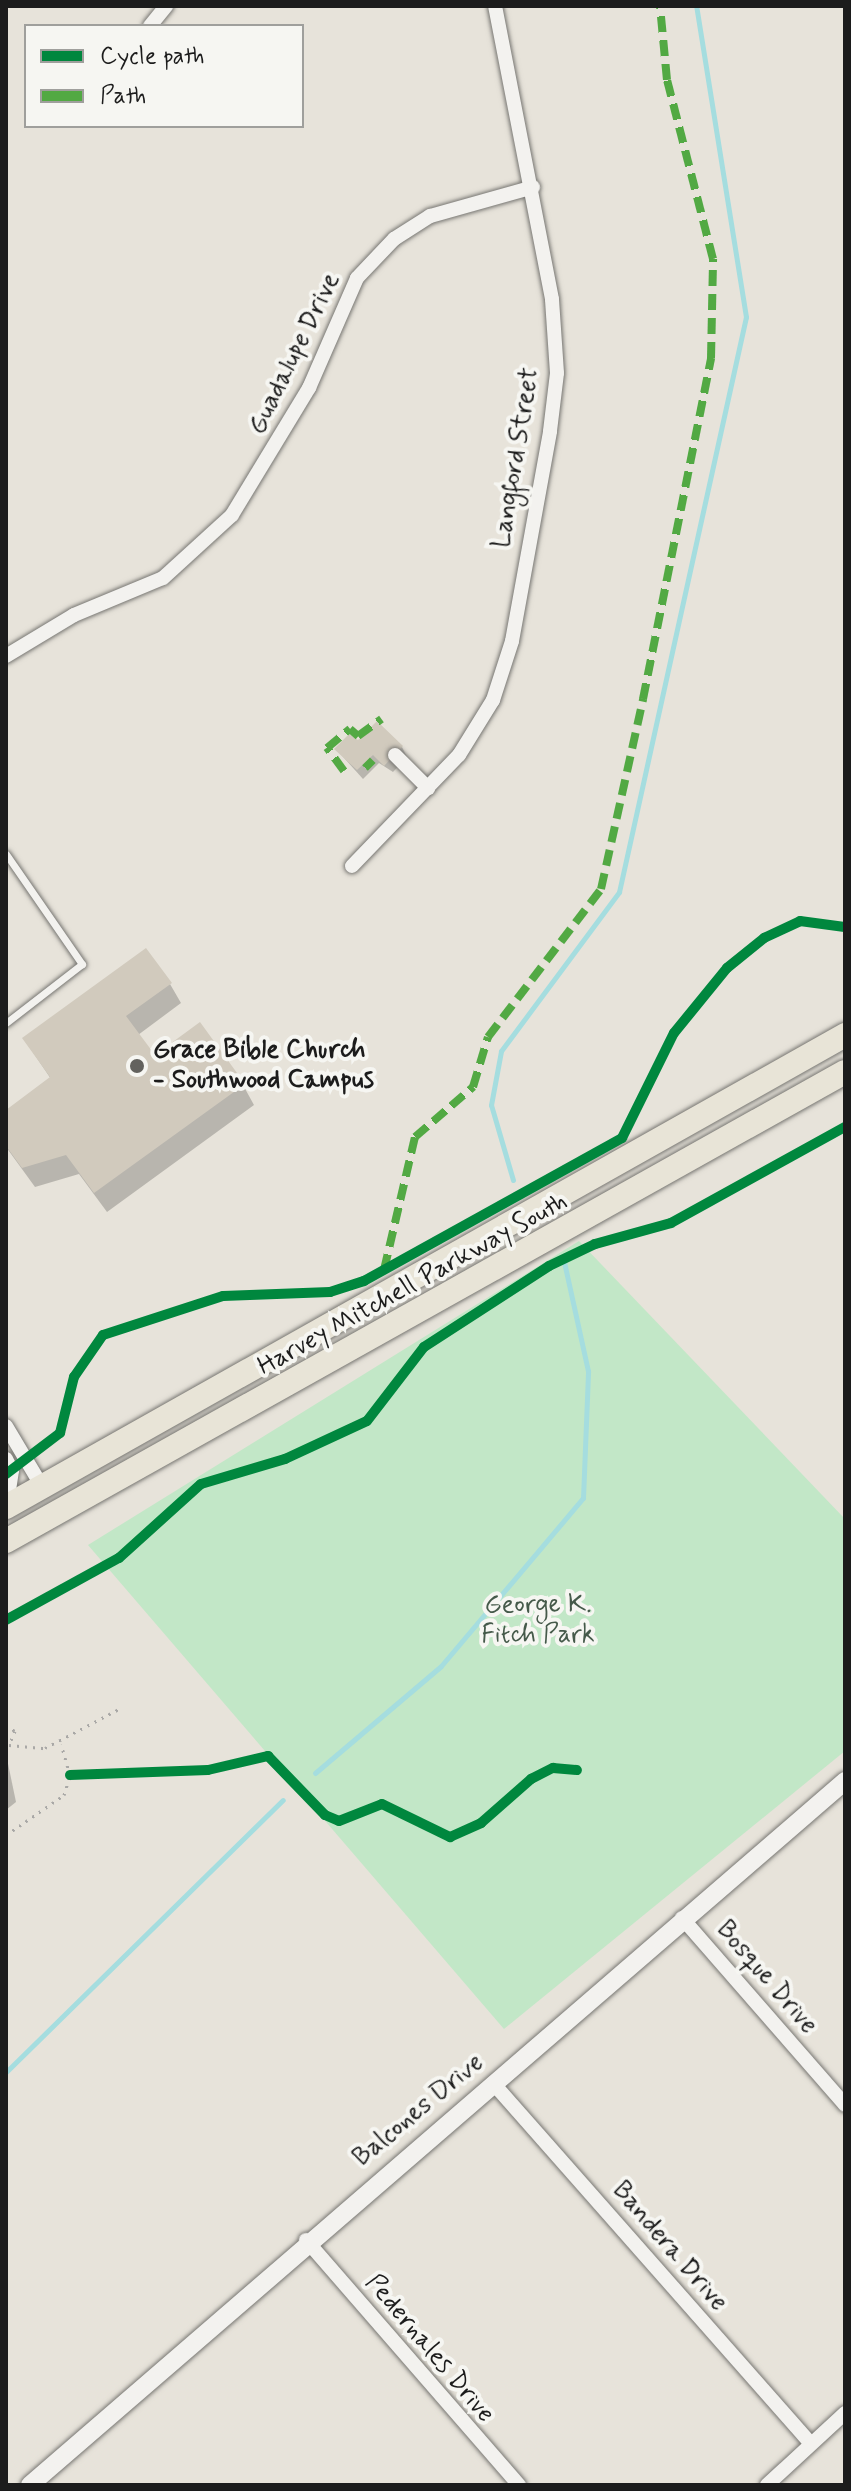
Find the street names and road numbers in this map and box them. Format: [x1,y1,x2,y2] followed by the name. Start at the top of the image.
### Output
[243,269,347,439] street label: Guadalupe Drive
[487,366,547,550] street label: Langford Street
[257,1189,569,1381] street label: Harvey Mitchell Parkway South
[708,1915,824,2041] street label: Bosque Drive
[348,2048,490,2174] street label: Balcones Drive
[605,2176,733,2318] street label: Bandera Drive
[358,2268,500,2430] street label: Pedernales Drive

